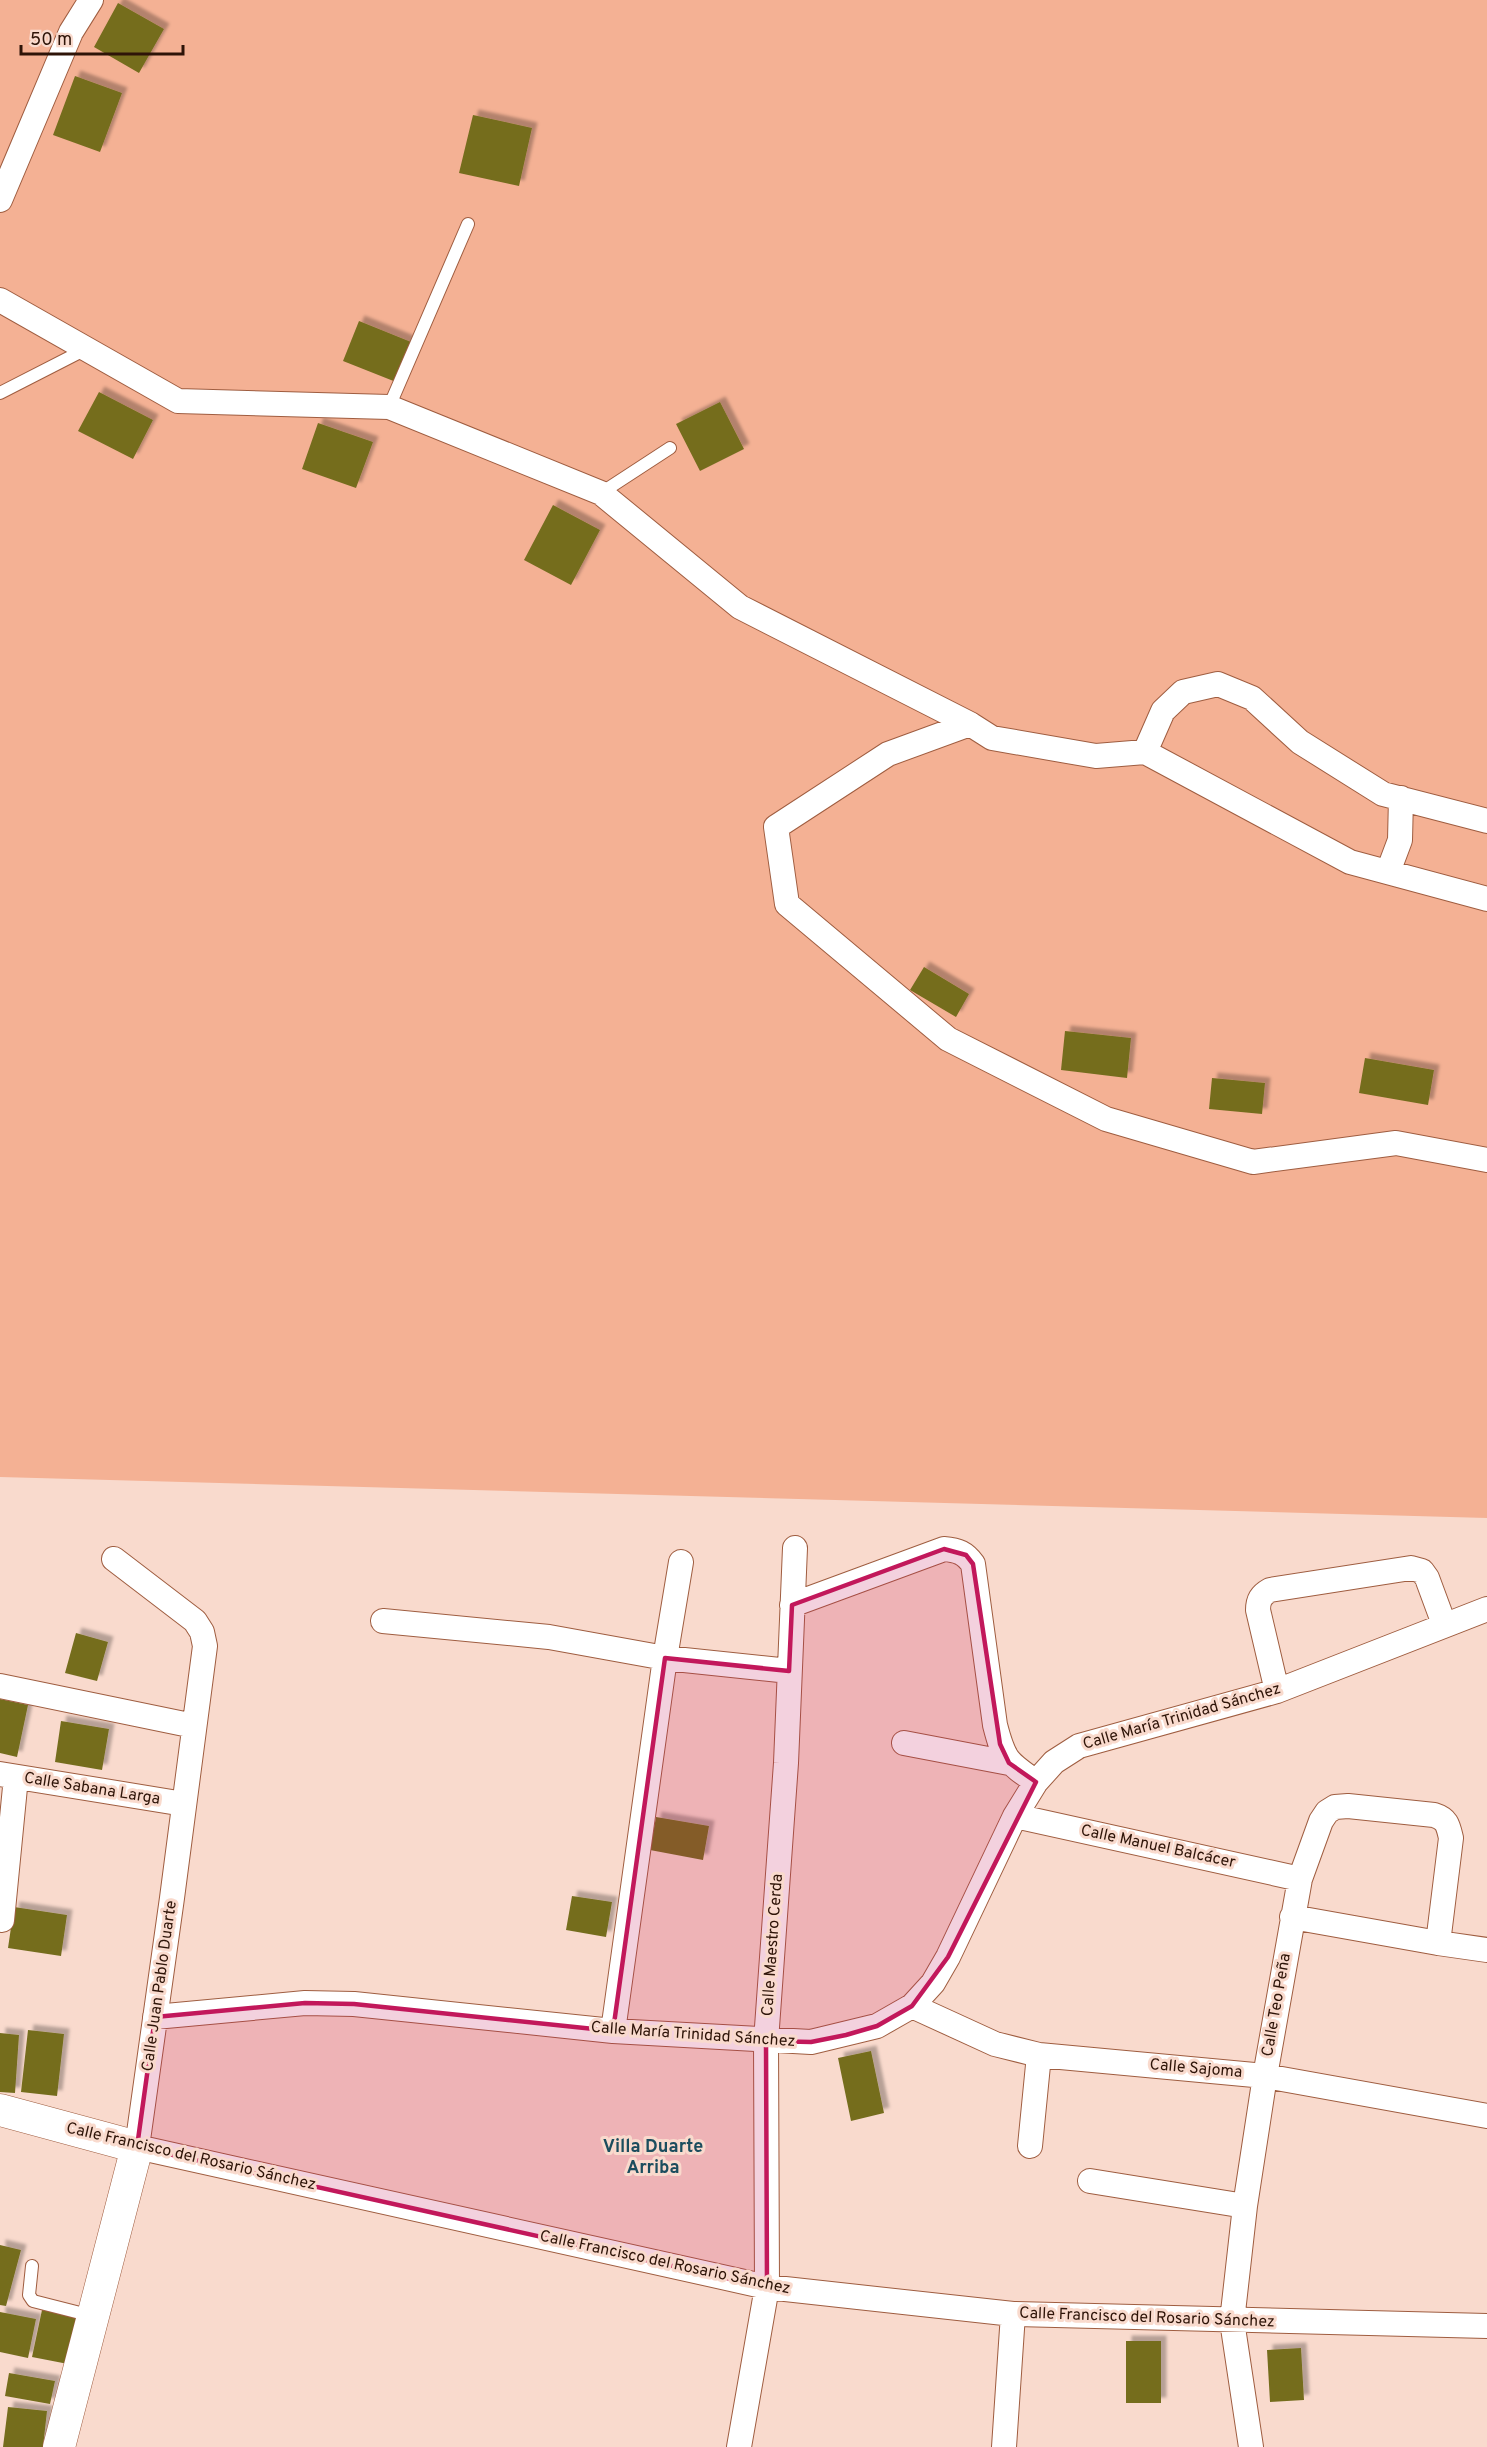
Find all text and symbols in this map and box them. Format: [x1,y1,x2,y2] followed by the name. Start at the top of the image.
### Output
[21,18,183,56] scale bar
[30,29,72,52] text: 50 m
[1081,1679,1283,1755] street label: Calle María Trinidad Sánchez
[23,1768,161,1810] street label: Calle Sabana Larga
[1079,1821,1237,1873] street label: Calle Manuel Balcácer
[758,1873,788,2017] street label: Calle Maestro Cerda
[138,1899,182,2073] street label: Calle Juan Pablo Duarte
[1258,1952,1296,2058] street label: Calle Teo Peña
[590,2018,796,2052] street label: Calle María Trinidad Sánchez
[1149,2055,1243,2083] street label: Calle Sajoma
[64,2118,318,2196] street label: Calle Francisco del Rosario Sánchez
[603,2136,703,2180] district label: Villa Duarte Arriba
[538,2227,792,2299] street label: Calle Francisco del Rosario Sánchez
[1019,2304,1275,2332] street label: Calle Francisco del Rosario Sánchez

